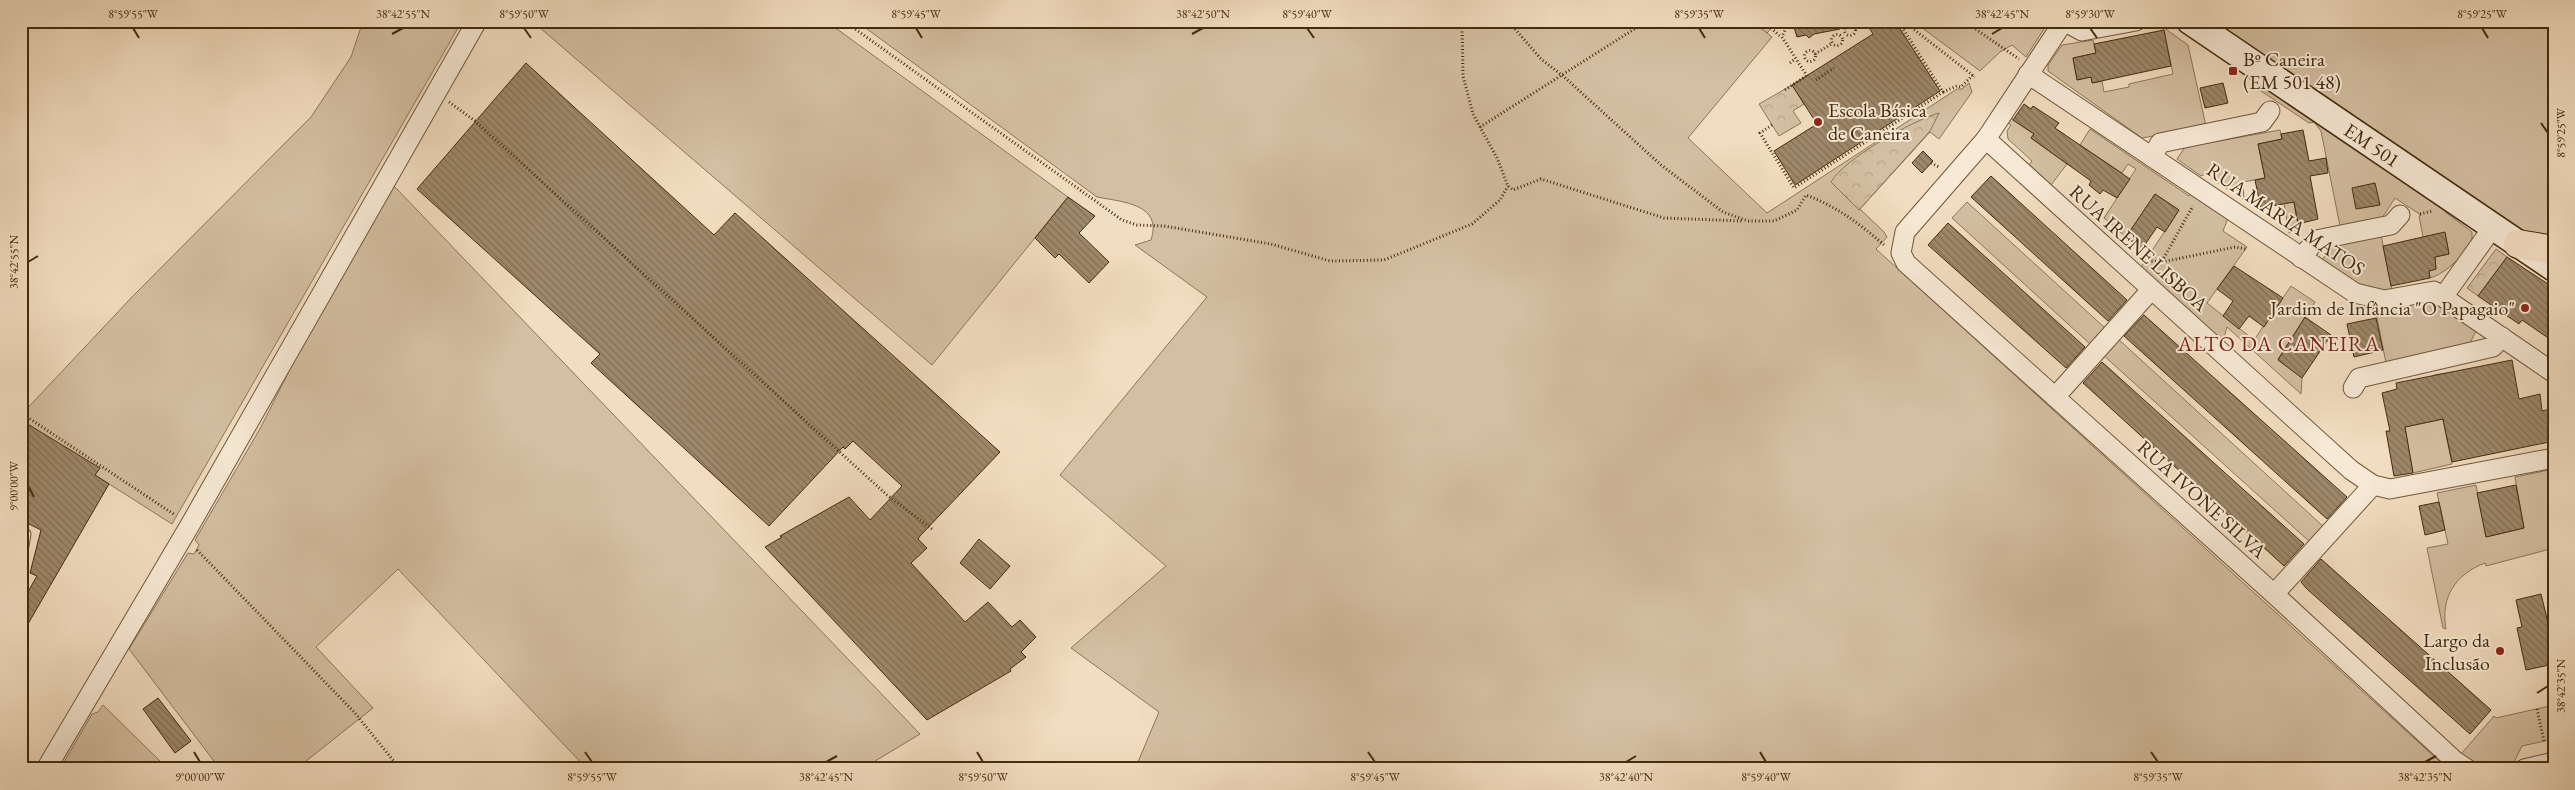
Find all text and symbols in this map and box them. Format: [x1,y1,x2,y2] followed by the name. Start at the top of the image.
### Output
[108,6,159,22] text: 8°59'55"W
[376,6,430,22] text: 38°42'55"N
[499,6,550,22] text: 8°59'50"W
[891,6,942,22] text: 8°59'45"W
[1176,6,1230,22] text: 38°42'50"N
[1282,6,1333,22] text: 8°59'40"W
[1674,6,1725,22] text: 8°59'35"W
[1975,6,2029,22] text: 38°42'45"N
[2065,6,2116,22] text: 8°59'30"W
[2457,6,2508,22] text: 8°59'25"W
[2243,46,2341,95] place label: Bº Caneira (EM 501 48)
[2227,65,2239,77] marker: Bº Caneira (EM 501 48)
[1828,97,1927,146] place label: Escola Básica de Caneira
[2553,107,2569,158] text: 8°59'25"W
[1812,116,1824,128] marker: Escola Básica de Caneira
[2339,117,2405,173] street label: EM 501
[2202,156,2370,282] street label: RUA MARIA MATOS
[2064,179,2214,317] street label: RUA IRENE LISBOA
[6,235,22,289] text: 38°42'55"N
[2268,295,2515,321] place label: Jardim de Infância "O Papagaio"
[2519,302,2531,314] marker: Jardim de Infância "O Papagaio"
[2177,330,2380,357] district label: ALTO DA CANEIRA
[2132,434,2272,564] street label: RUA IVONE SILVA
[6,460,22,511] text: 9°00'00"W
[2423,627,2490,676] place label: Largo da Inclusão
[2494,645,2506,657] marker: Largo da Inclusão
[2553,659,2569,713] text: 38°42'35"N
[175,769,226,785] text: 9°00'00"W
[567,769,618,785] text: 8°59'55"W
[799,769,853,785] text: 38°42'45"N
[958,769,1009,785] text: 8°59'50"W
[1350,769,1401,785] text: 8°59'45"W
[1599,769,1653,785] text: 38°42'40"N
[1741,769,1792,785] text: 8°59'40"W
[2133,769,2184,785] text: 8°59'35"W
[2398,769,2452,785] text: 38°42'35"N

